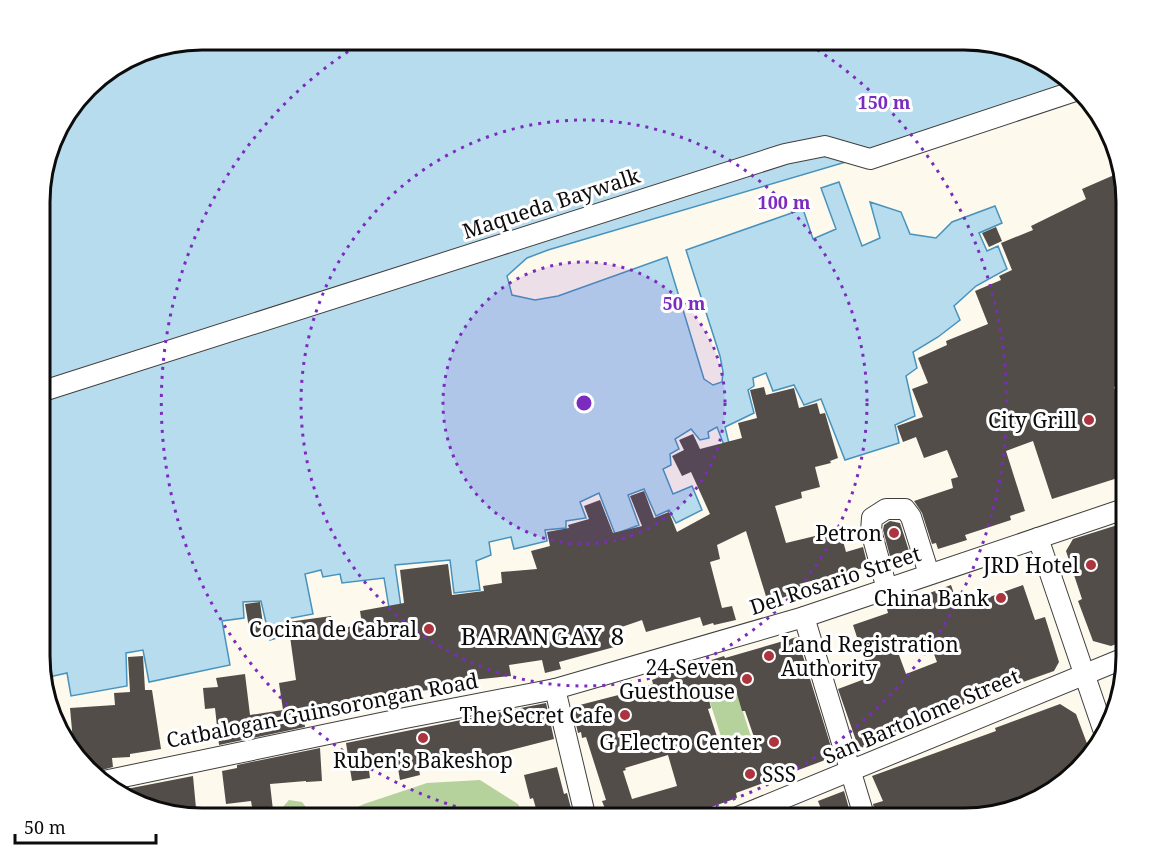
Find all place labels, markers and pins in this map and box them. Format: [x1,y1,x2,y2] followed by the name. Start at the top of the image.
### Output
[574,393,594,413] centre of rings
[988,406,1077,434] place label: City Grill
[1082,413,1096,427] marker: City Grill
[815,519,882,547] place label: Petron
[887,526,901,540] marker: Petron
[982,551,1079,579] place label: JRD Hotel
[1084,558,1098,572] marker: JRD Hotel
[874,584,990,612] place label: China Bank
[994,591,1008,605] marker: China Bank
[249,615,417,643] place label: Cocina de Cabral
[422,622,436,636] marker: Cocina de Cabral
[781,630,959,682] place label: Land Registration Authority
[762,649,776,663] marker: Land Registration Authority
[619,653,735,705] place label: 24-Seven Guesthouse
[740,672,754,686] marker: 24-Seven Guesthouse
[459,701,613,729] place label: The Secret Cafe
[618,708,632,722] marker: The Secret Cafe
[599,728,762,756] place label: G Electro Center
[416,731,430,745] marker: Ruben's Bakeshop
[767,735,781,749] marker: G Electro Center
[333,746,513,774] place label: Ruben's Bakeshop
[762,760,796,788] place label: SSS
[743,767,757,781] marker: SSS

